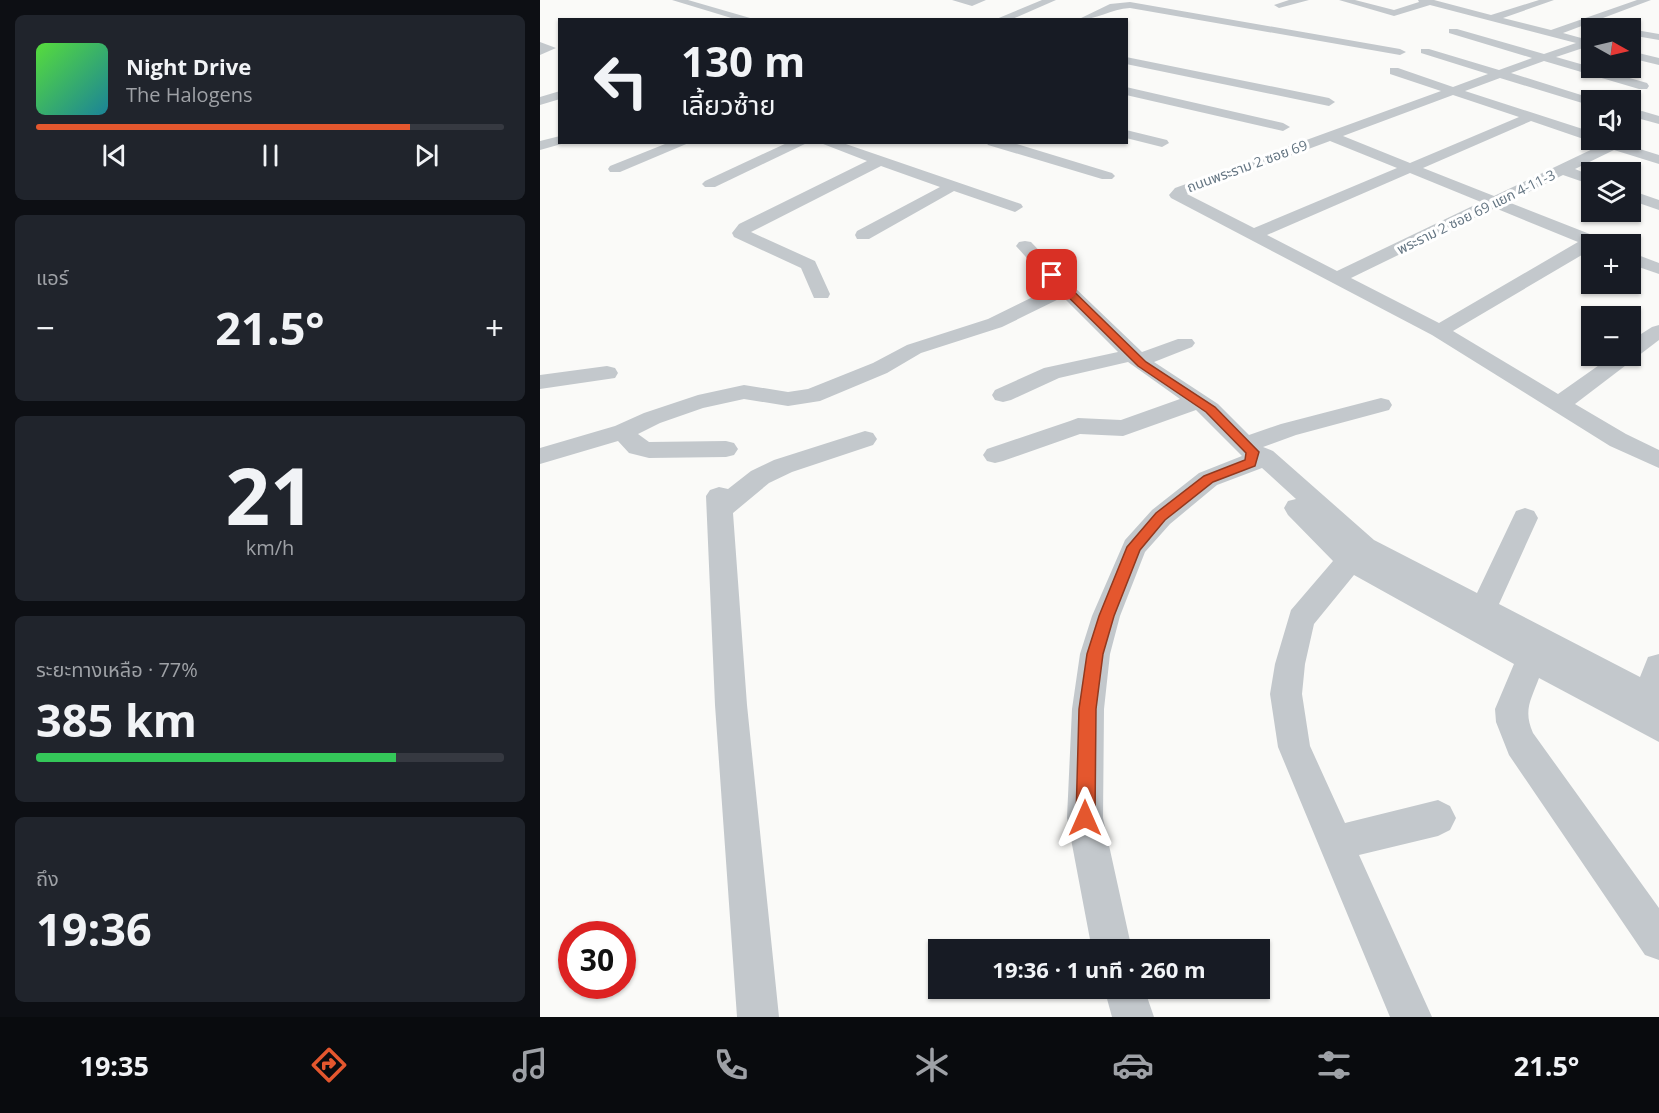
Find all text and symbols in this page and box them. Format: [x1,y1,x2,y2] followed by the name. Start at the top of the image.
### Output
[1581,18,1641,78] north arrow
[1581,18,1641,366] map controls
[681,32,805,89] text: 130 m
[582,42,660,120] icon: left
[126,51,251,81] text: Night Drive
[126,81,253,108] text: The Halogens
[681,86,775,123] text: เลี้ยวซ้าย
[1581,90,1641,150] button: sound
[1184,135,1310,196] street label: ถนนพระราม 2 ซอย 69
[98,139,131,172] icon: previous
[254,139,287,172] icon: pause
[410,139,443,172] icon: next
[1581,162,1641,222] button: layers
[1393,165,1558,258] street label: พระราม 2 ซอย 69 แยก 4-11-3
[1581,234,1641,294] button: +
[1026,249,1077,300] pin
[1035,258,1068,291] icon: arrive
[36,264,68,291] text: แอร์
[215,297,325,358] text: 21.5°
[36,305,55,350] text: −
[485,305,504,350] text: +
[1581,306,1641,366] button: −
[225,442,315,548] text: 21
[246,534,294,561] text: km/h
[36,656,198,683] text: ระยะทางเหลือ · 77%
[36,689,197,750] text: 385 km
[1053,786,1117,850] position arrow
[36,865,59,892] text: ถึง
[36,898,152,959] text: 19:36
[558,921,636,999] speed limit sign: 30
[992,954,1206,984] text: 19:36 · 1 นาที · 260 m
[308,1044,350,1086] icon: directions
[509,1044,551,1086] icon: music
[710,1044,752,1086] icon: phone
[911,1044,953,1086] icon: climate
[1112,1044,1154,1086] icon: car
[1313,1044,1355,1086] icon: filters
[79,1047,149,1084] text: 19:35
[1514,1047,1579,1084] text: 21.5°

